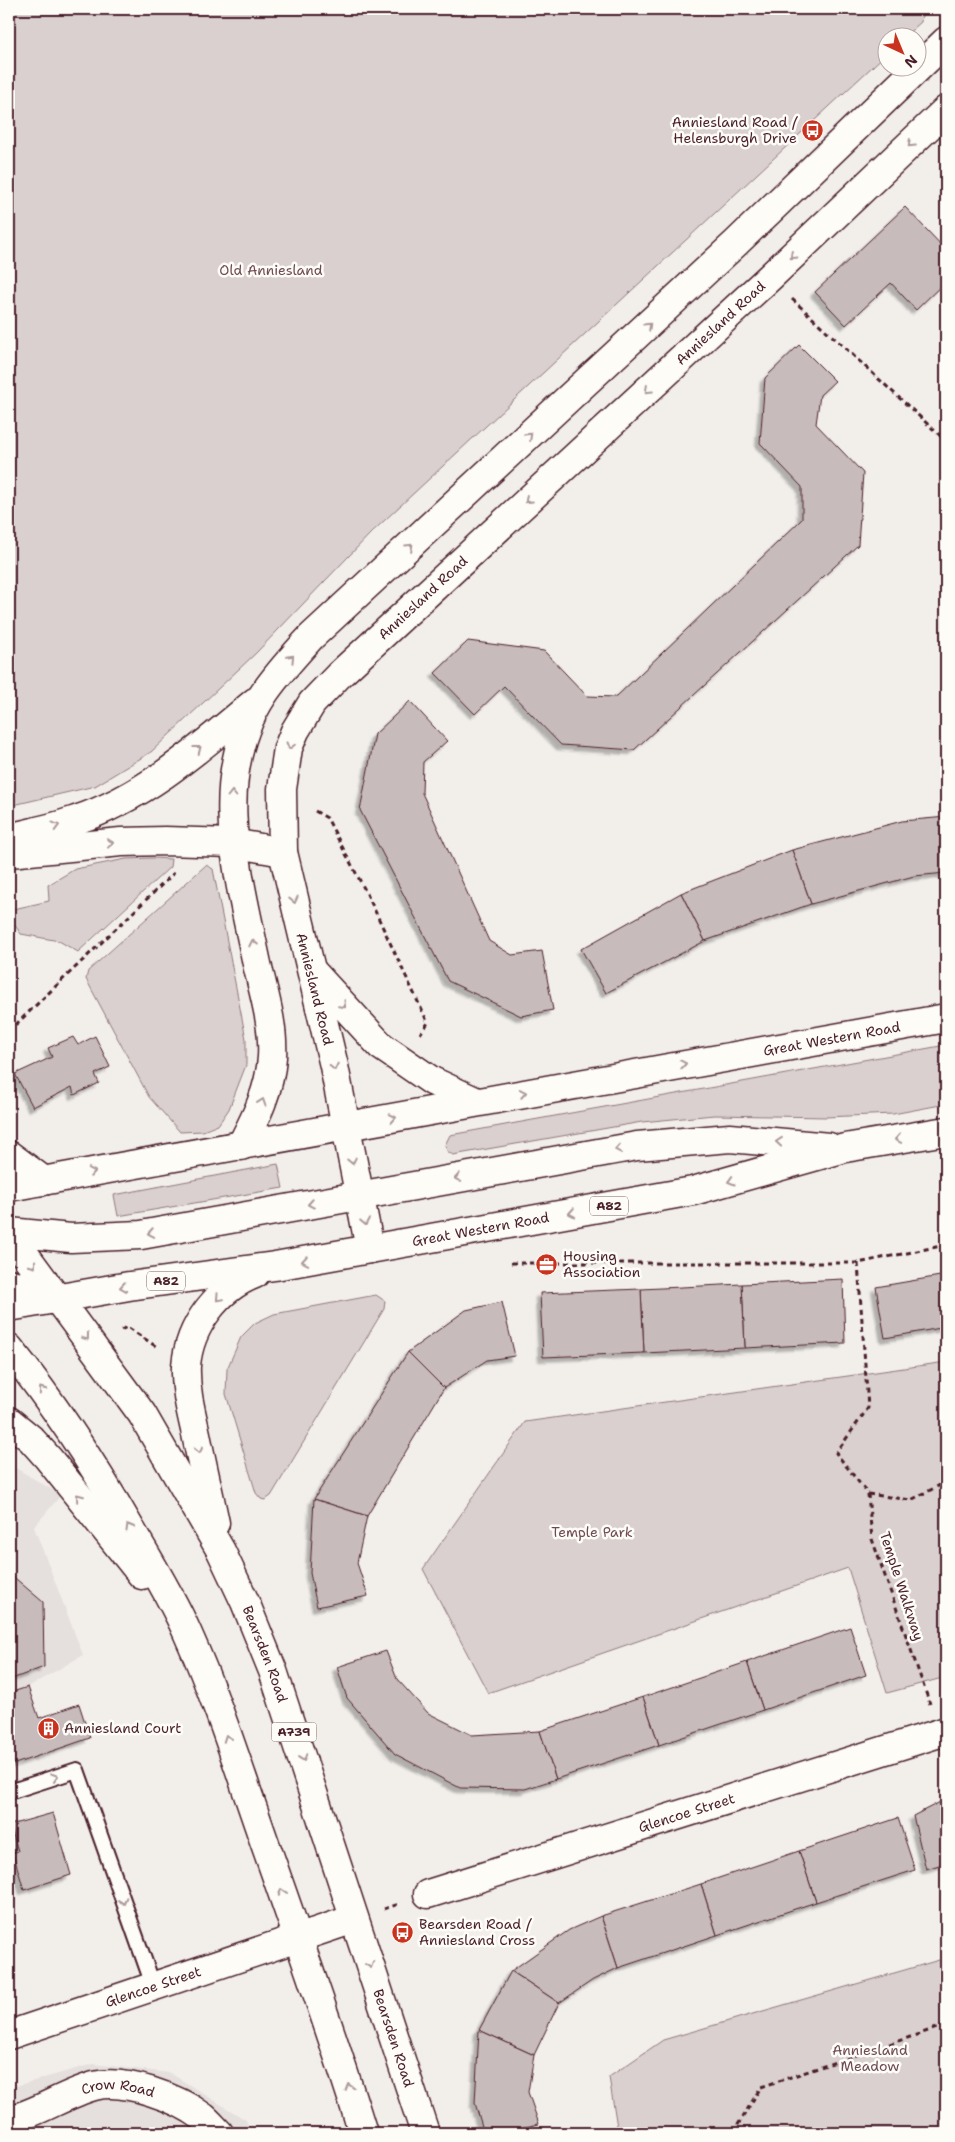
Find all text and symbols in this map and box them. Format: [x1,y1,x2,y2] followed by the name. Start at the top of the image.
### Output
[878,28,928,78] north arrow
[901,51,921,72] text: N
[672,113,798,147] place label: Anniesland Road / Helensburgh Drive
[801,118,825,142] bus stop icon: Anniesland Road / Helensburgh Drive
[907,138,916,147] one-way arrow
[789,250,798,259] one-way arrow
[219,261,323,279] park label: Old Anniesland
[672,277,769,369] street label: Anniesland Road
[642,323,651,332] one-way arrow
[644,384,653,393] one-way arrow
[523,433,532,442] one-way arrow
[525,494,534,503] one-way arrow
[404,544,413,553] one-way arrow
[374,552,471,643] street label: Anniesland Road
[285,655,294,664] one-way arrow
[285,741,295,749] one-way arrow
[192,747,201,755] one-way arrow
[227,790,237,798] one-way arrow
[51,821,59,831] one-way arrow
[106,838,114,849] one-way arrow
[288,895,299,904] one-way arrow
[292,931,338,1047] street label: Anniesland Road
[248,938,259,947] one-way arrow
[337,999,346,1008] one-way arrow
[762,1017,902,1060] street label: Great Western Road
[678,1060,687,1070] one-way arrow
[328,1063,339,1071] one-way arrow
[518,1088,527,1098] one-way arrow
[257,1098,267,1107] one-way arrow
[388,1113,397,1123] one-way arrow
[894,1134,903,1144] one-way arrow
[775,1137,783,1148] one-way arrow
[613,1144,622,1154] one-way arrow
[346,1157,357,1166] one-way arrow
[88,1168,97,1178] one-way arrow
[453,1173,462,1183] one-way arrow
[727,1175,735,1185] one-way arrow
[590,1196,628,1216] road number: A82
[307,1199,316,1209] one-way arrow
[567,1207,576,1217] one-way arrow
[411,1208,551,1250] street label: Great Western Road
[359,1218,369,1227] one-way arrow
[147,1228,156,1238] one-way arrow
[563,1247,641,1281] place label: Housing Association
[535,1252,559,1276] office icon: Housing Association
[301,1255,310,1265] one-way arrow
[27,1259,36,1269] one-way arrow
[147,1272,185,1290] road number: A82
[119,1281,127,1292] one-way arrow
[216,1293,225,1302] one-way arrow
[80,1331,89,1341] one-way arrow
[39,1386,48,1396] one-way arrow
[194,1446,204,1455] one-way arrow
[77,1494,85,1503] one-way arrow
[126,1523,136,1532] one-way arrow
[551,1523,633,1541] park label: Temple Park
[876,1529,928,1643] street label: Temple Walkway
[238,1603,292,1705] street label: Bearsden Road
[36,1716,60,1740] building icon: Anniesland Court
[64,1719,181,1737] place label: Anniesland Court
[272,1722,316,1741] road number: A739
[223,1735,233,1743] one-way arrow
[297,1754,307,1762] one-way arrow
[50,1772,59,1782] one-way arrow
[636,1789,737,1836] street label: Glencoe Street
[278,1888,288,1896] one-way arrow
[117,1896,127,1905] one-way arrow
[419,1915,535,1949] place label: Bearsden Road / Anniesland Cross
[391,1920,415,1944] bus stop icon: Bearsden Road / Anniesland Cross
[364,1960,374,1969] one-way arrow
[103,1962,203,2011] street label: Glencoe Street
[369,1987,418,2090] street label: Bearsden Road
[832,2041,908,2075] park label: Anniesland Meadow
[79,2075,157,2101] street label: Crow Road
[344,2083,354,2091] one-way arrow

